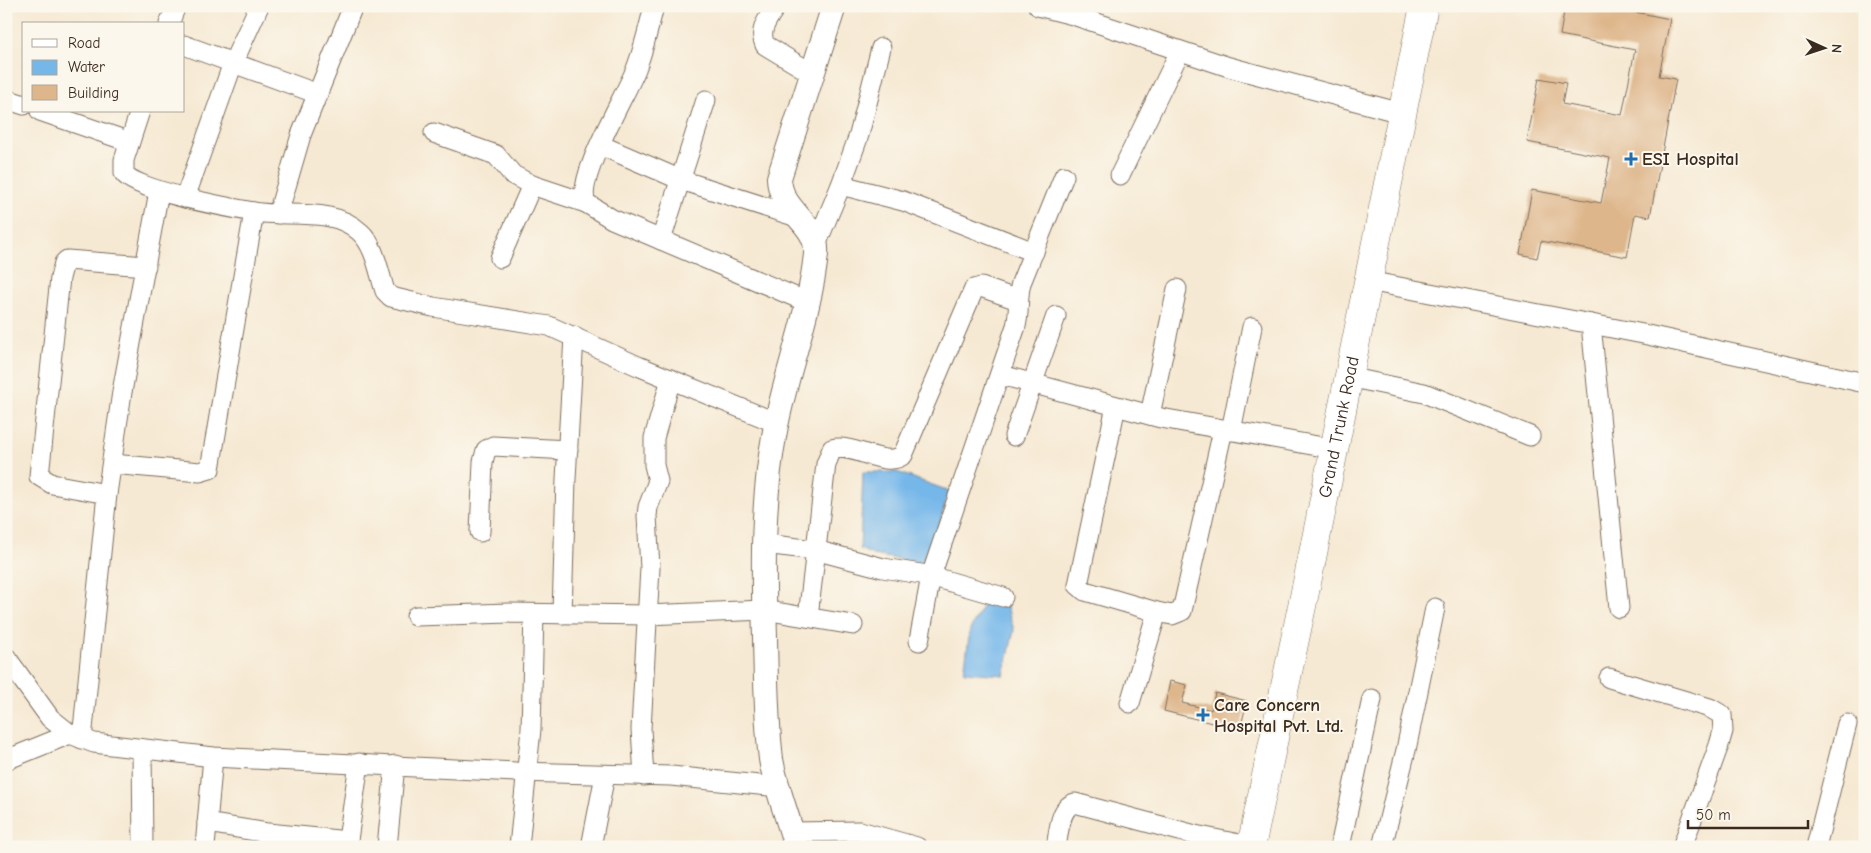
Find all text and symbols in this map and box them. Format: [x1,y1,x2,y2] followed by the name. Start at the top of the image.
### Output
[22,22,185,112] legend
[1798,22,1848,72] north arrow
[68,34,100,52] text: Road
[1828,44,1845,54] text: N
[68,58,105,76] text: Water
[68,84,119,102] text: Building
[1642,149,1739,170] place label: ESI Hospital
[1624,152,1638,166] marker: ESI Hospital
[1315,355,1364,500] street label: Grand Trunk Road
[1214,695,1343,737] place label: Care Concern Hospital Pvt. Ltd.
[1196,708,1210,722] marker: Care Concern Hospital Pvt. Ltd.
[1688,798,1808,830] scale bar
[1696,806,1731,824] text: 50 m

